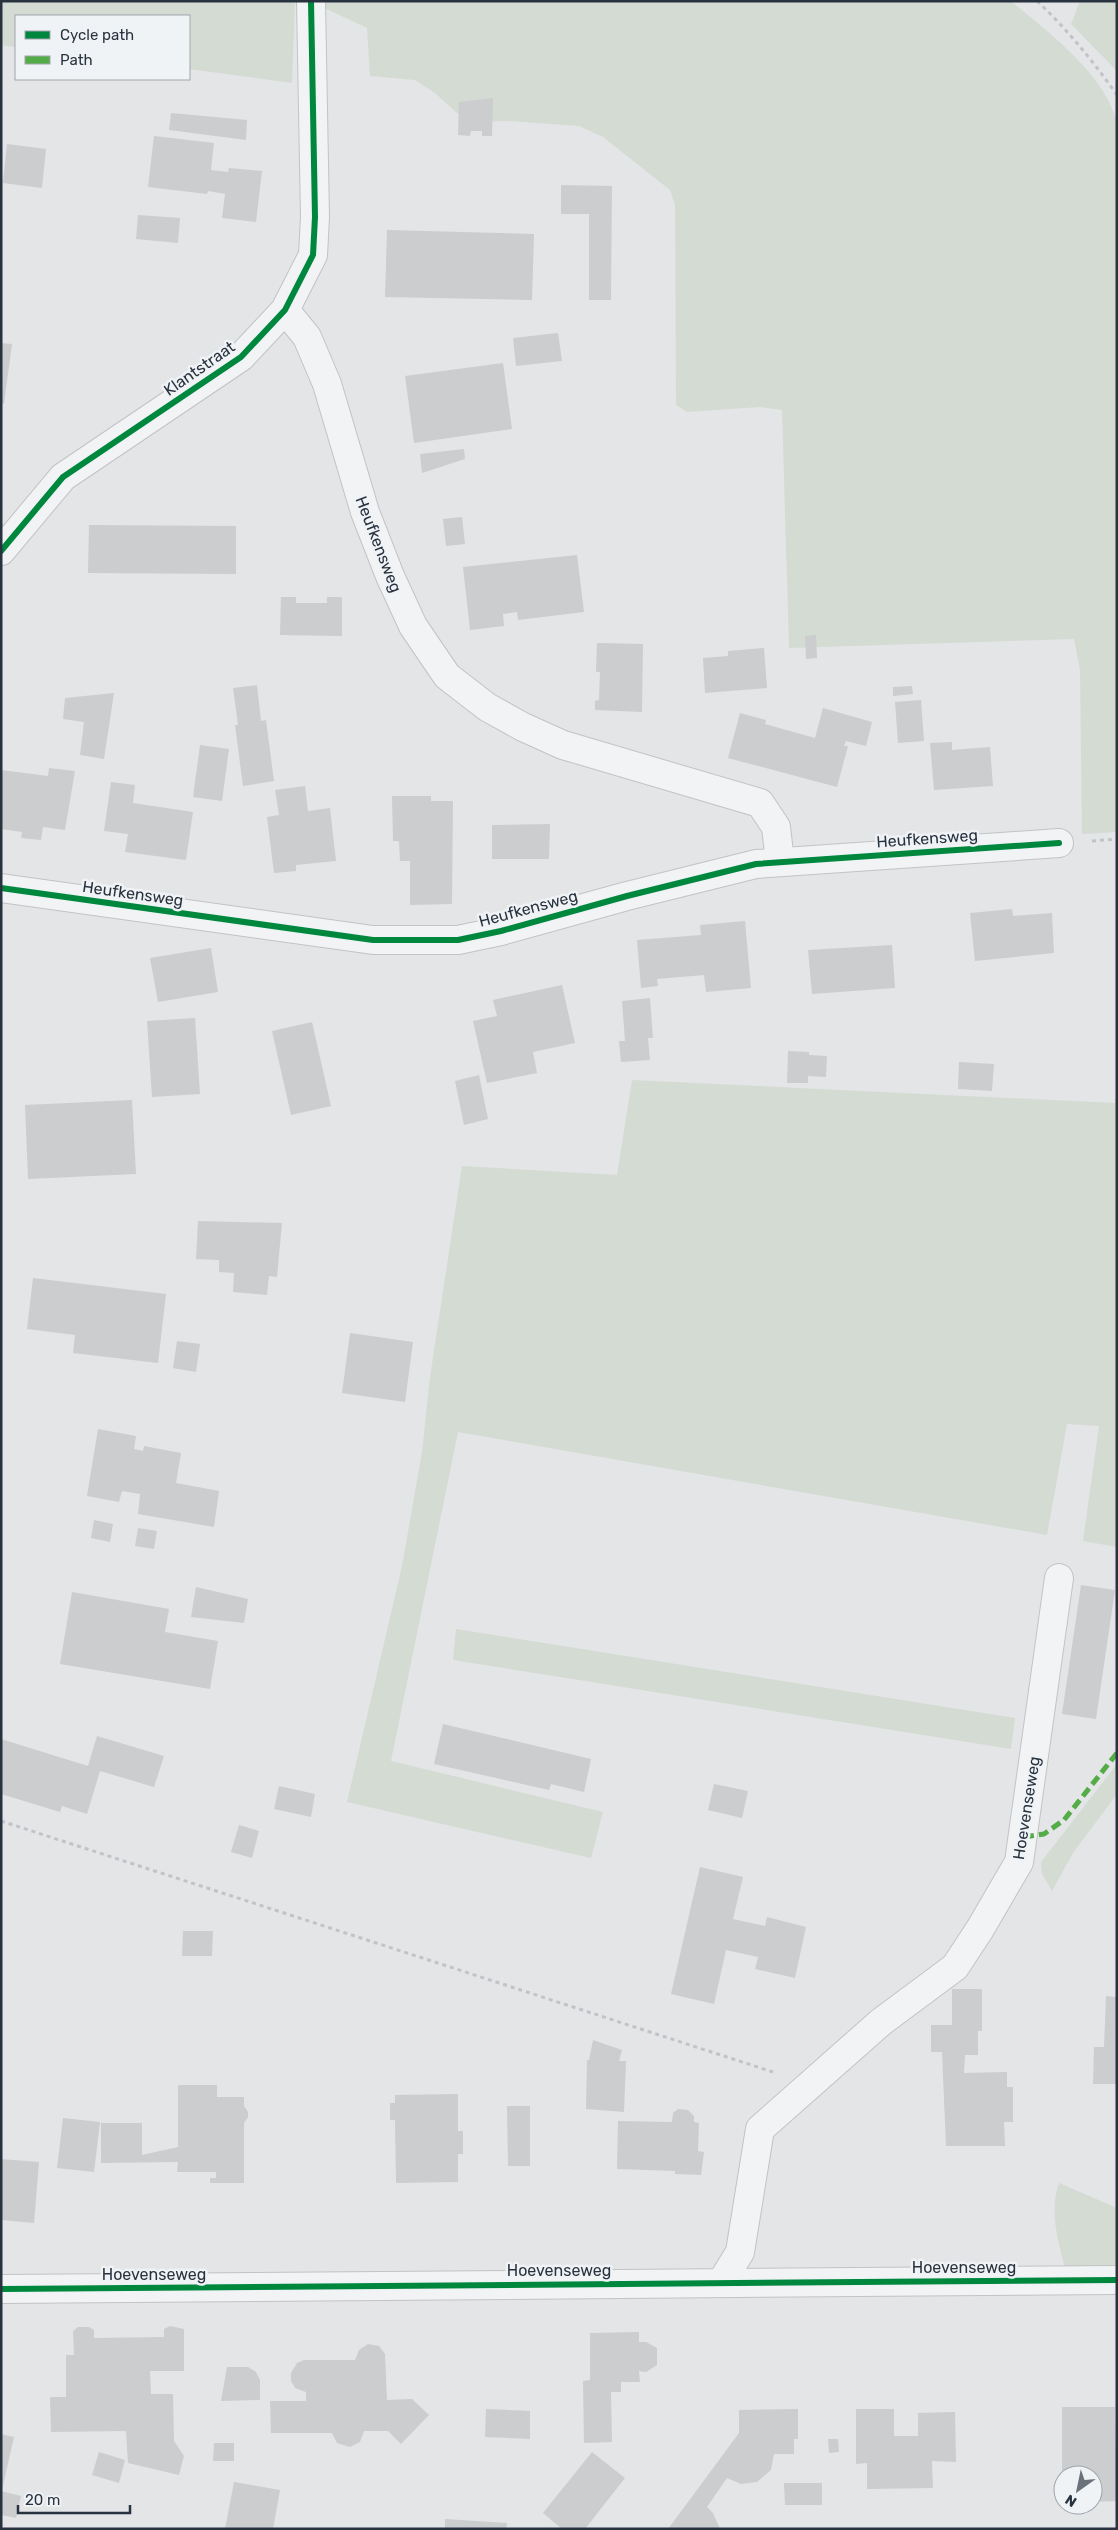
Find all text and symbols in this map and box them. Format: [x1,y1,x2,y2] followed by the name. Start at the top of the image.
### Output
[15,15,190,80] legend
[60,26,134,44] text: Cycle path
[60,51,93,69] text: Path
[160,337,238,400] street label: Klantstraat
[351,493,406,595] street label: Heufkensweg
[876,825,978,852] street label: Heufkensweg
[81,877,185,910] street label: Heufkensweg
[477,886,580,931] street label: Heufkensweg
[1009,1755,1044,1861] street label: Hoevenseweg
[912,2258,1016,2277] street label: Hoevenseweg
[507,2261,611,2280] street label: Hoevenseweg
[102,2265,206,2284] street label: Hoevenseweg
[1053,2465,1103,2515] north arrow
[18,2482,130,2514] scale bar
[25,2491,60,2509] text: 20 m
[1062,2491,1080,2510] text: N

